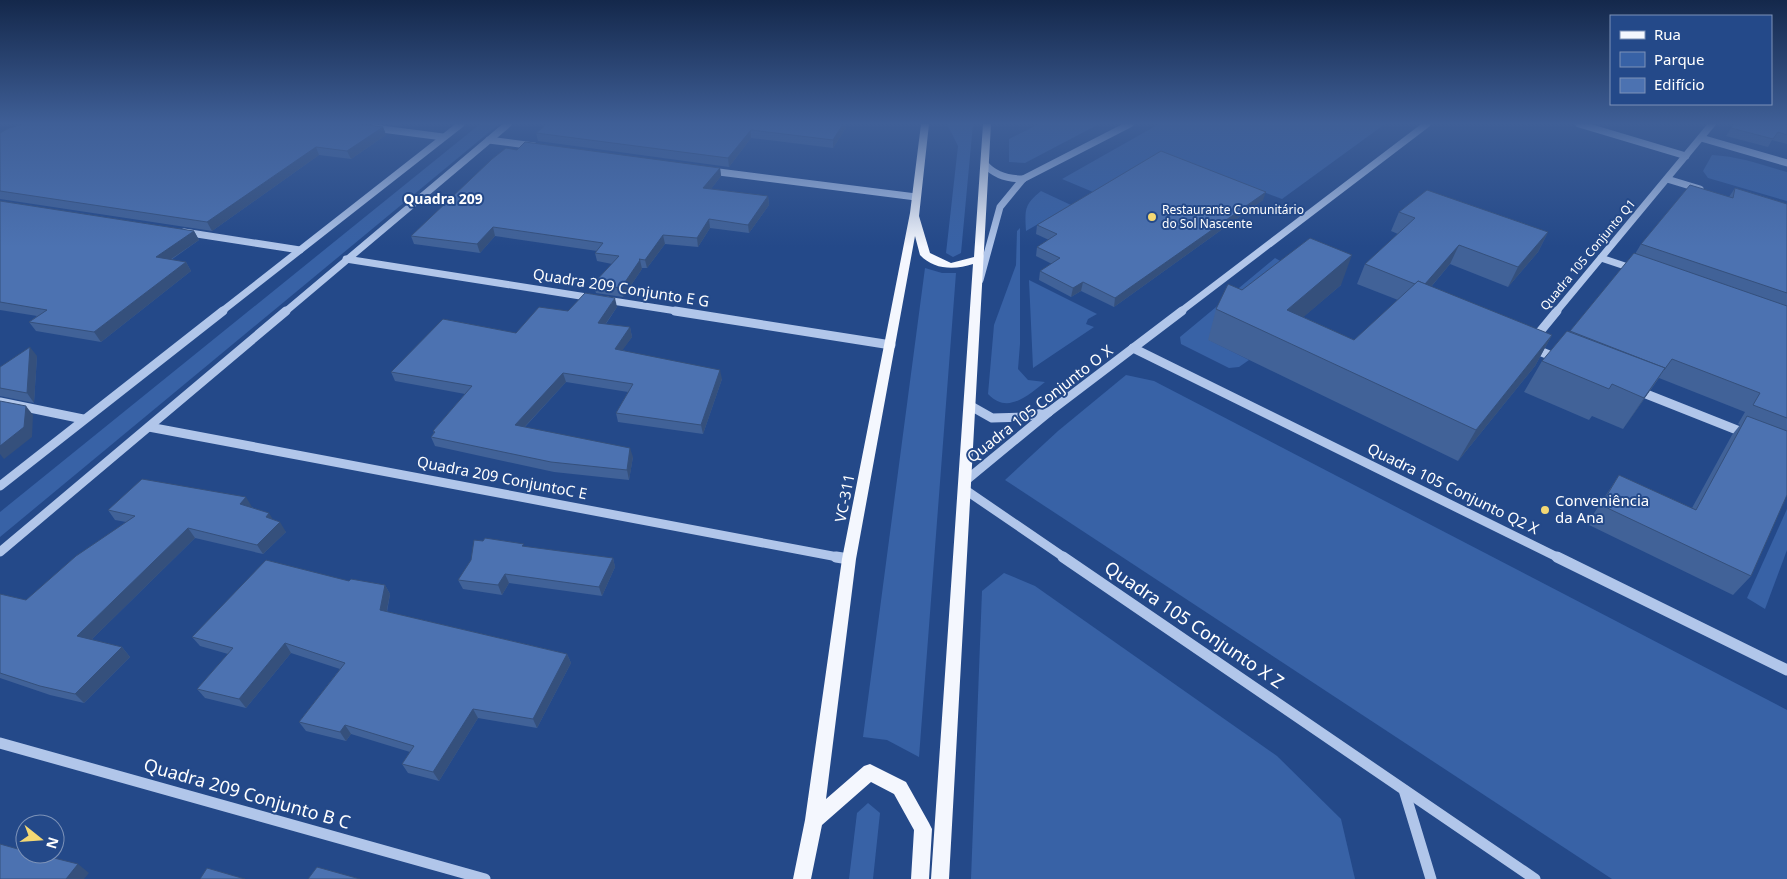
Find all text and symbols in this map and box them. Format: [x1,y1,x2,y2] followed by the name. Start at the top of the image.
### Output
[1610,15,1772,105] legend
[1654,24,1681,44] text: Rua
[1654,49,1704,69] text: Parque
[1654,74,1705,94] text: Edifício
[403,189,483,208] district label: Quadra 209
[1536,195,1639,314] street label: Quadra 105 Conjunto Q1
[1162,201,1304,232] place label: Restaurante Comunitário do Sol Nascente
[1146,211,1158,223] marker: Restaurante Comunitário do Sol Nascente
[532,263,711,311] street label: Quadra 209 Conjunto E G
[962,340,1116,466] street label: Quadra 105 Conjunto O X
[1365,438,1543,538] street label: Quadra 105 Conjunto Q2 X
[415,451,589,503] street label: Quadra 209 ConjuntoC E
[830,472,859,524] street label: VC-311
[1555,490,1649,527] place label: Conveniência da Ana
[1539,504,1551,516] marker: Conveniência da Ana
[1100,555,1289,693] street label: Quadra 105 Conjunto X Z
[141,752,353,834] street label: Quadra 209 Conjunto B C
[15,814,65,864] north arrow
[42,835,64,851] text: N

